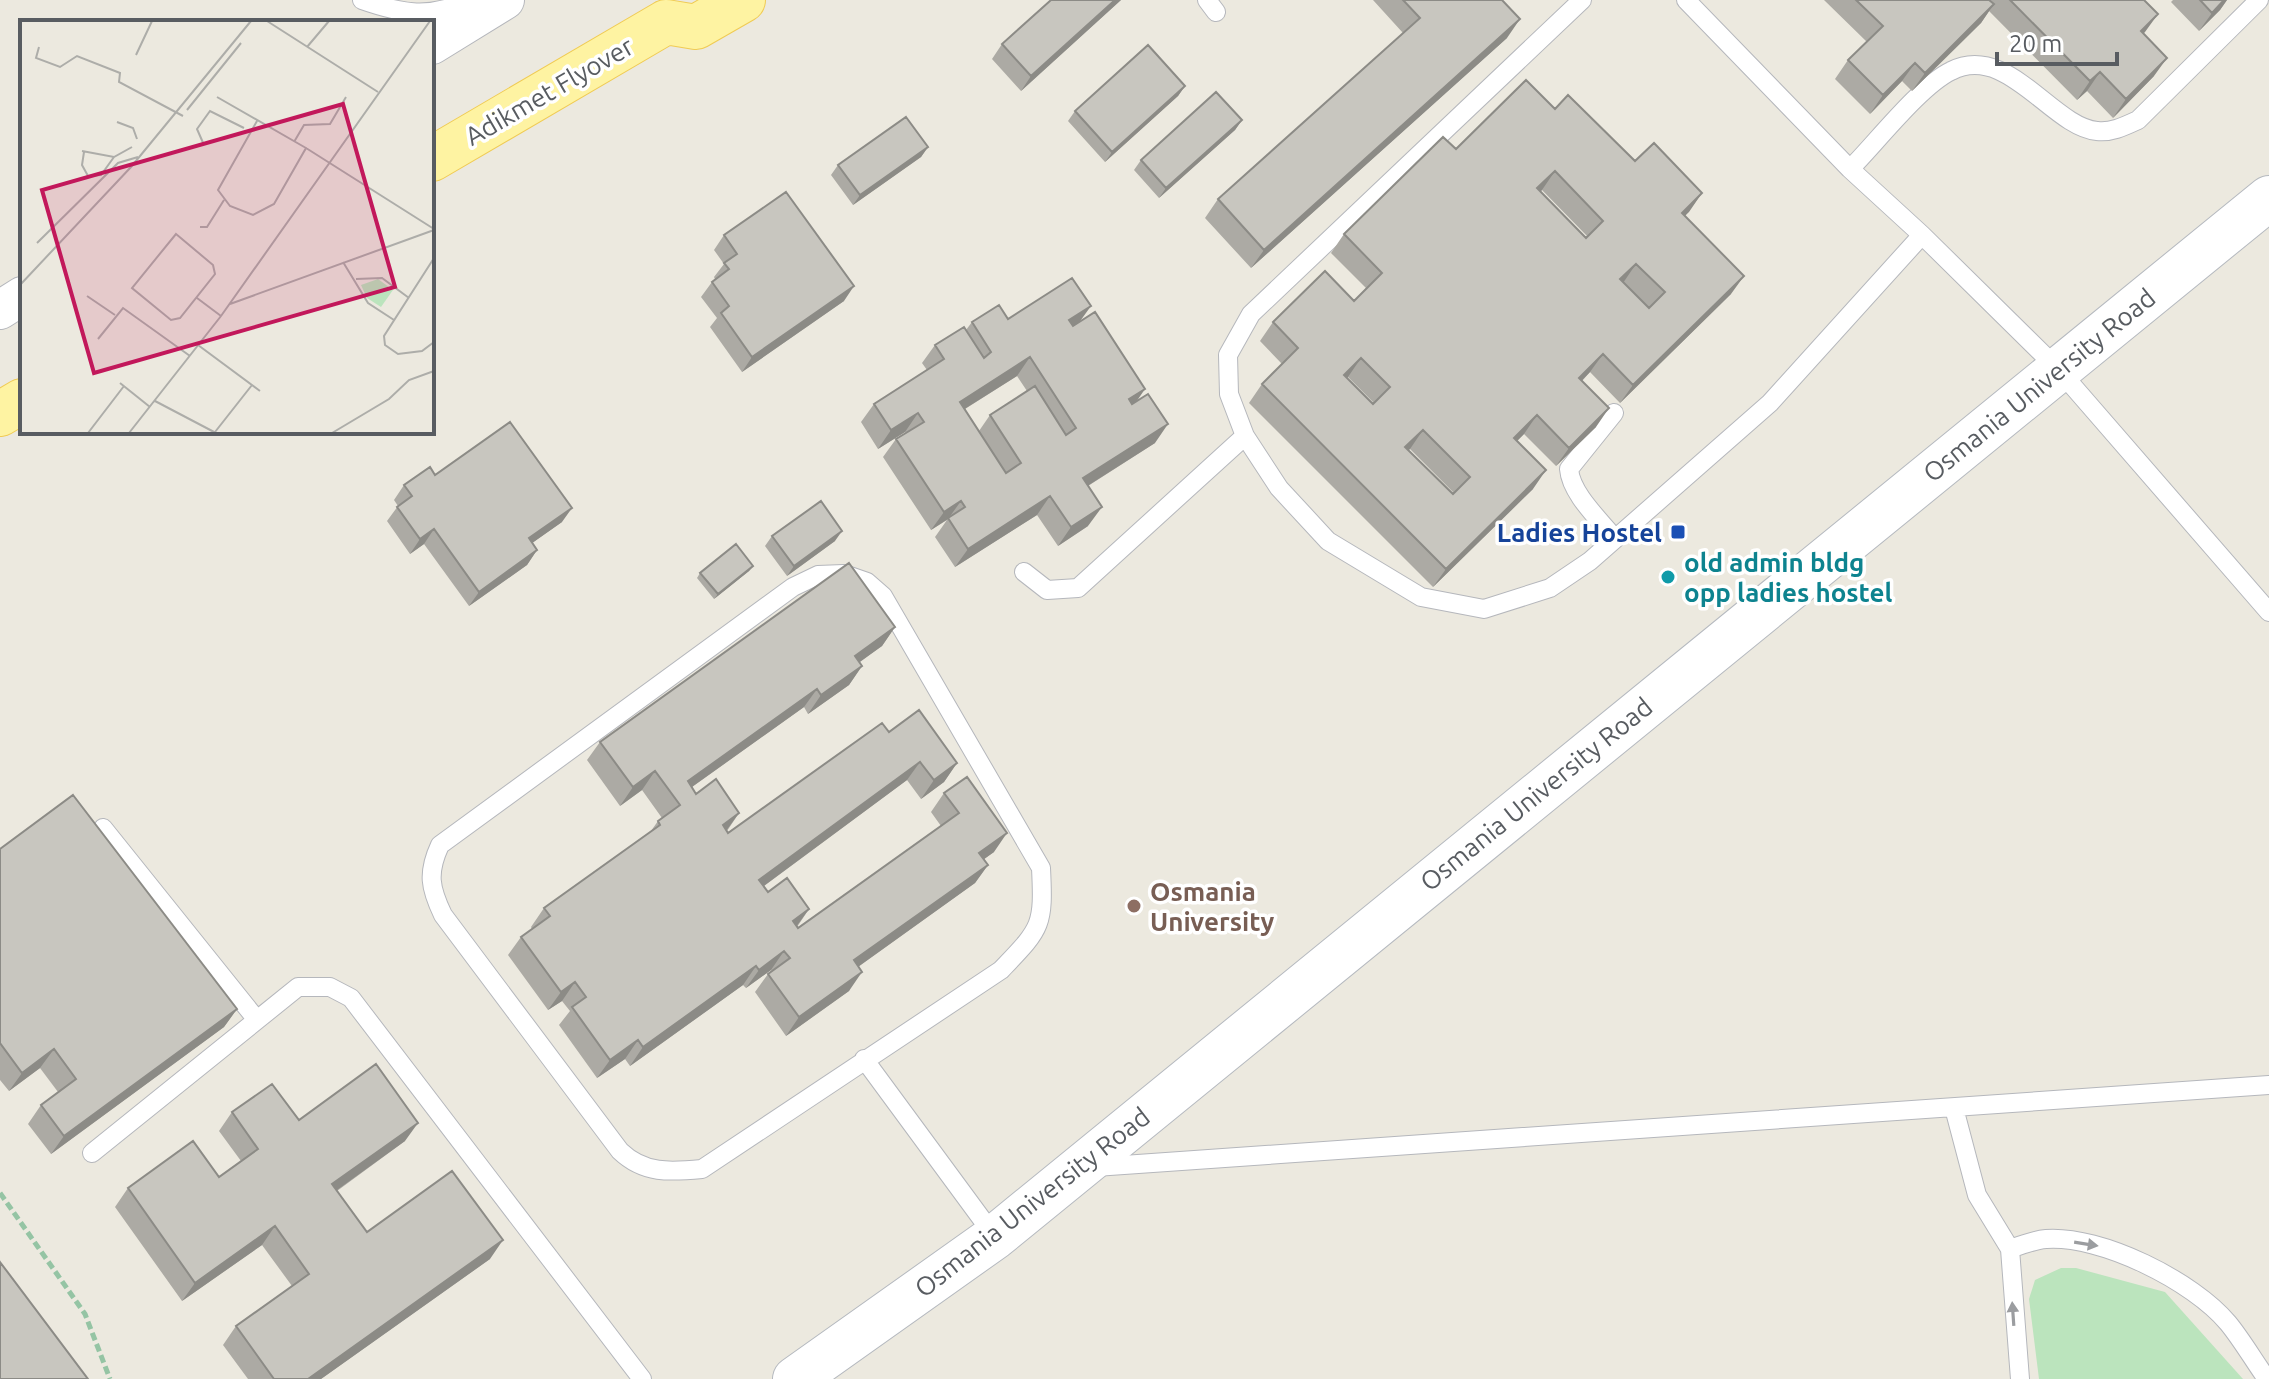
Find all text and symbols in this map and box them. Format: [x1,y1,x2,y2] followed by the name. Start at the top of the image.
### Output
[1997,16,2117,66] scale bar
[20,20,434,434] inset map
[2009,30,2062,57] text: 20 m
[460,31,638,151] street label: Adikmet Flyover
[1917,283,2161,487] street label: Osmania University Road
[1497,518,1662,547] place label: Ladies Hostel
[1669,523,1687,541] marker: Ladies Hostel
[1684,548,1892,607] place label: old admin bldg opp ladies hostel
[1659,568,1677,586] marker: old admin bldg opp ladies hostel
[1414,692,1658,896] street label: Osmania University Road
[1150,877,1275,936] place label: Osmania University
[1125,897,1143,915] marker: Osmania University
[909,1101,1155,1303] street label: Osmania University Road
[2074,1238,2099,1251] one-way arrow
[2006,1301,2019,1326] one-way arrow

